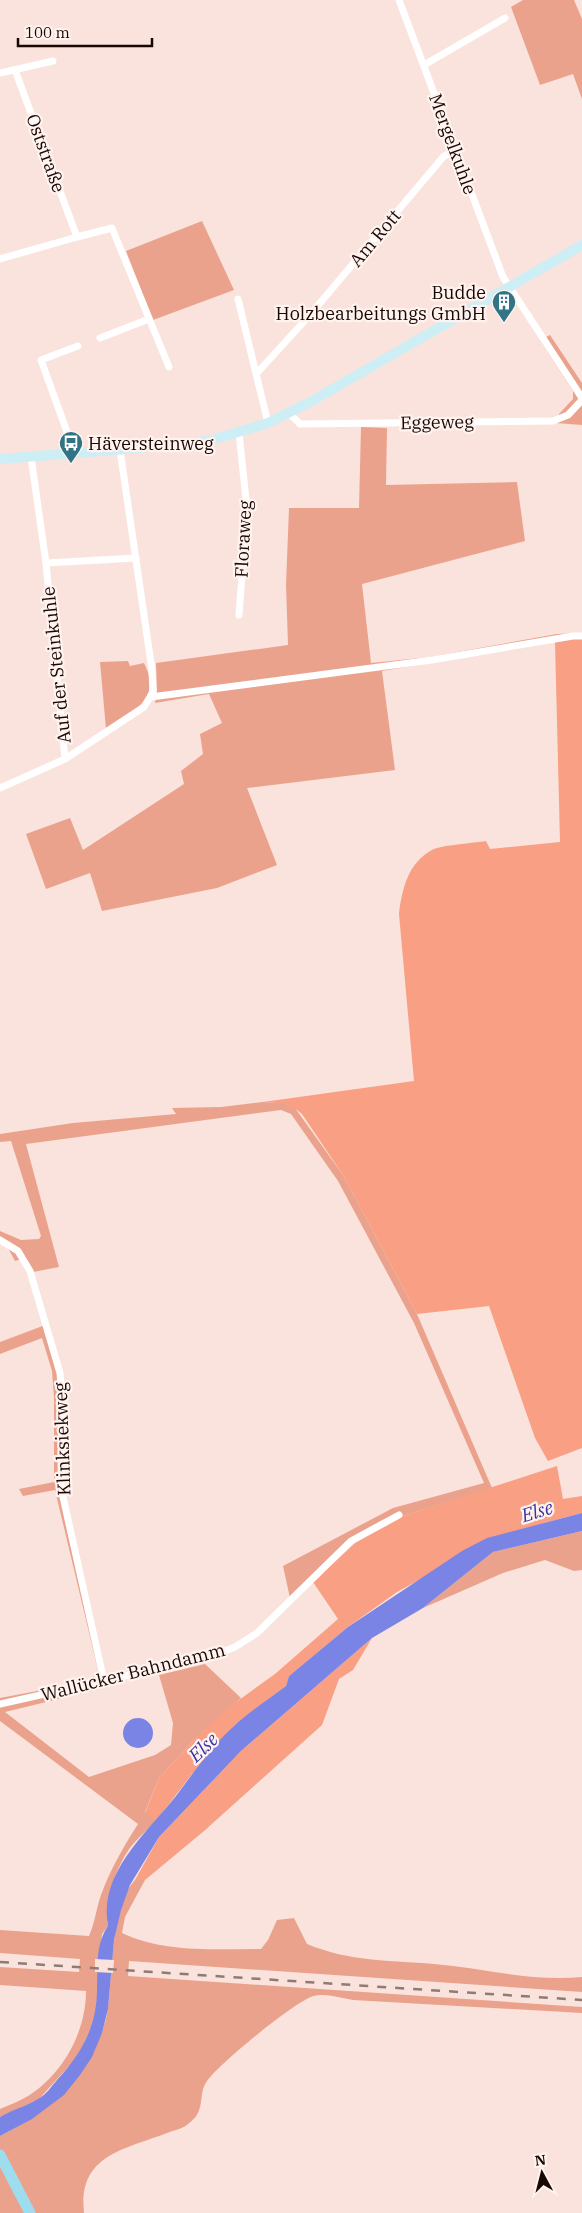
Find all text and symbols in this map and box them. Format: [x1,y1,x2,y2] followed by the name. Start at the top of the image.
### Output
[18,15,151,47] scale bar
[25,23,70,42] text: 100 m
[424,90,482,198] street label: Mergelkuhle
[21,111,71,195] street label: Oststraße
[344,204,406,272] street label: Am Rott
[275,281,486,325] place label: Budde Holzbearbeitungs GmbH
[491,289,517,323] building icon: Budde Holzbearbeitungs GmbH
[400,410,474,434] street label: Eggeweg
[58,430,84,464] bus stop icon: Häversteinweg
[88,432,214,455] place label: Häversteinweg
[229,499,257,578] street label: Floraweg
[36,585,76,745] street label: Auf der Steinkuhle
[49,1382,75,1496] street label: Klinksiekweg
[517,1495,556,1527] water label: Else
[38,1638,228,1706] street label: Wallücker Bahndamm
[182,1727,223,1767] water label: Else
[517,2148,567,2198] north arrow
[534,2150,547,2170] text: N

